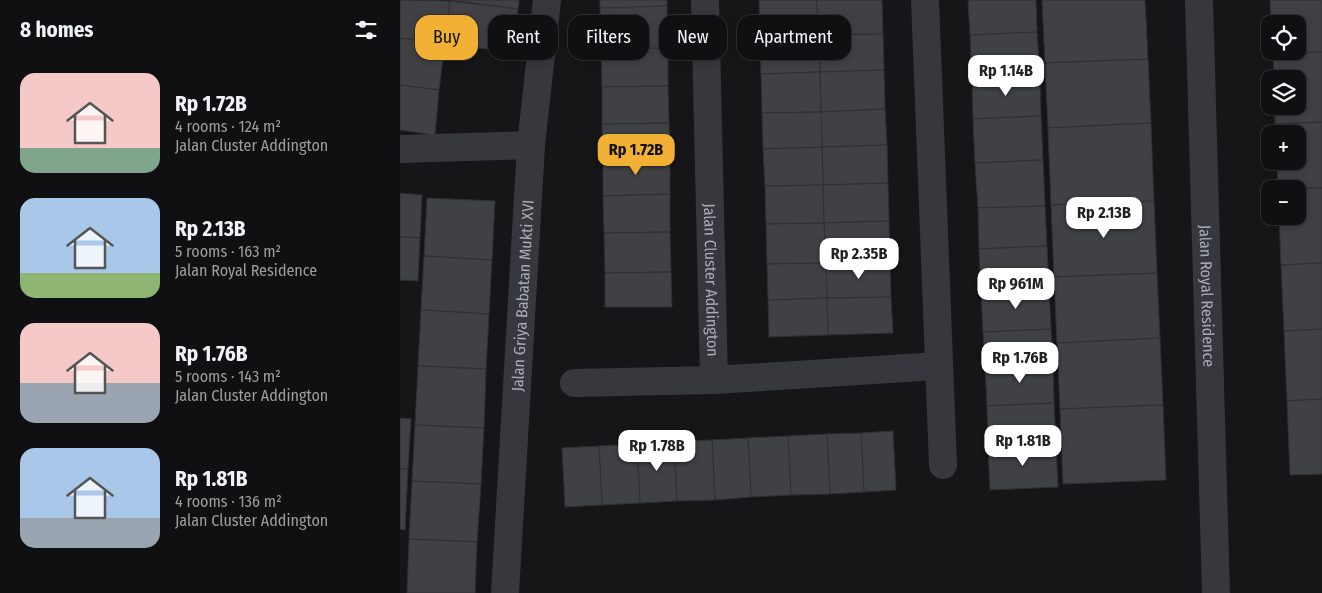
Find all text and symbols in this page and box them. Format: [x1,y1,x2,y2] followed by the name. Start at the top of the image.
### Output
[415,15,478,60] chip: Buy
[488,15,558,60] chip: Rent
[568,15,649,60] chip: Filters
[659,15,727,60] chip: New
[737,15,851,60] chip: Apartment
[1261,15,1306,225] map controls
[1261,15,1306,60] button: locate
[352,16,380,44] icon: filters
[20,17,94,43] text: 8 homes
[954,54,1058,97] pin: Rp 1.14B
[979,61,1033,80] text: Rp 1.14B
[1261,70,1306,115] button: layers
[175,91,247,117] text: Rp 1.72B
[60,93,120,153] icon: home
[175,117,281,136] text: 4 rooms · 124 m²
[1261,125,1306,170] button: +
[584,134,688,176] pin: Rp 1.72B
[175,136,328,155] text: Jalan Cluster Addington
[609,140,663,159] text: Rp 1.72B
[1261,180,1306,225] button: −
[1052,196,1156,239] pin: Rp 2.13B
[507,199,537,392] street label: Jalan Griya Babatan Mukti XVI
[700,203,723,357] street label: Jalan Cluster Addington
[1077,203,1131,222] text: Rp 2.13B
[175,216,246,242] text: Rp 2.13B
[60,218,120,278] icon: home
[1196,224,1219,367] street label: Jalan Royal Residence
[807,238,911,280] pin: Rp 2.35B
[175,242,281,261] text: 5 rooms · 163 m²
[831,244,887,263] text: Rp 2.35B
[175,261,317,280] text: Jalan Royal Residence
[970,268,1062,310] pin: Rp 961M
[988,274,1044,293] text: Rp 961M
[175,341,248,367] text: Rp 1.76B
[968,342,1072,384] pin: Rp 1.76B
[60,343,120,403] icon: home
[992,348,1048,367] text: Rp 1.76B
[175,367,281,386] text: 5 rooms · 143 m²
[175,386,328,405] text: Jalan Cluster Addington
[971,424,1075,467] pin: Rp 1.81B
[605,430,709,472] pin: Rp 1.78B
[995,431,1051,450] text: Rp 1.81B
[629,436,685,455] text: Rp 1.78B
[175,466,248,492] text: Rp 1.81B
[60,468,120,528] icon: home
[175,492,282,511] text: 4 rooms · 136 m²
[175,511,328,530] text: Jalan Cluster Addington

